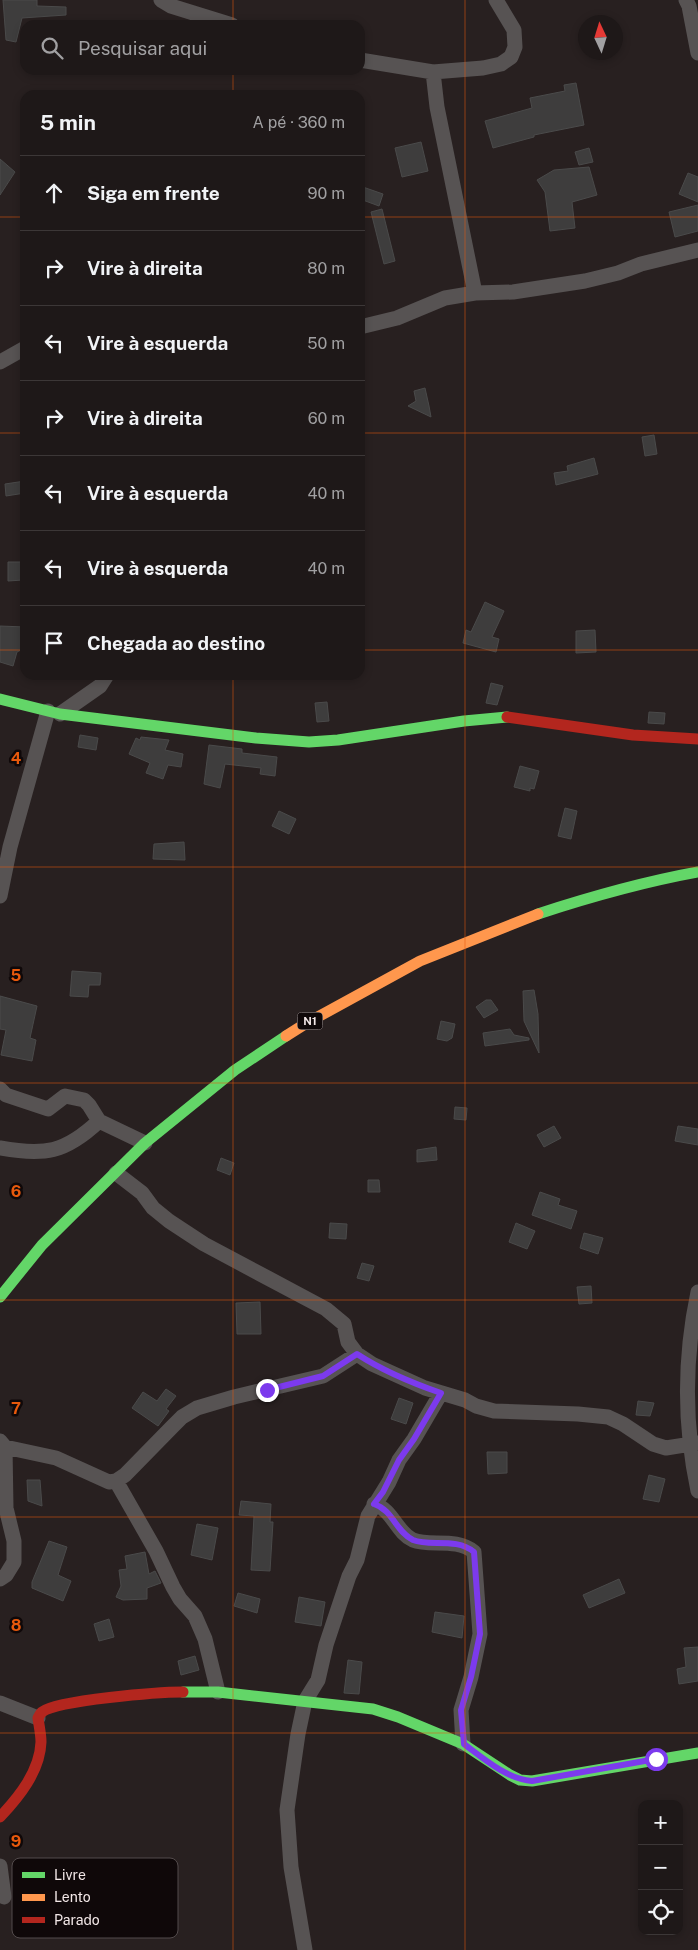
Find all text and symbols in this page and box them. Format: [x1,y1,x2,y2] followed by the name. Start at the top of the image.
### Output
[578,15,623,60] north arrow
[20,20,365,75] search box
[38,34,66,62] icon: search
[78,37,207,59] text: Pesquisar aqui
[40,110,96,135] text: 5 min
[253,113,345,132] text: A pé · 360 m
[40,179,68,207] icon: ahead
[87,182,220,204] text: Siga em frente
[308,184,345,203] text: 90 m
[40,254,68,282] icon: right
[87,257,203,279] text: Vire à direita
[307,259,345,278] text: 80 m
[40,329,68,357] icon: left
[87,332,228,354] text: Vire à esquerda
[307,334,345,353] text: 50 m
[40,404,68,432] icon: right
[87,407,203,429] text: Vire à direita
[308,409,345,428] text: 60 m
[40,479,68,507] icon: left
[87,482,228,504] text: Vire à esquerda
[307,484,345,503] text: 40 m
[40,554,68,582] icon: left
[87,557,228,579] text: Vire à esquerda
[307,559,345,578] text: 40 m
[40,629,68,657] icon: arrive
[87,632,265,654] text: Chegada ao destino
[11,749,22,768] text: 4
[11,966,22,985] text: 5
[298,1012,322,1030] road number: N1
[11,1182,21,1201] text: 6
[256,1379,279,1402] route end
[11,1399,21,1418] text: 7
[11,1616,22,1635] text: 8
[645,1748,668,1771] route start
[638,1800,683,1935] map controls
[638,1800,683,1845] button: +
[11,1832,21,1851] text: 9
[638,1845,683,1890] button: −
[12,1858,178,1938] legend
[54,1867,86,1883] text: Livre
[54,1889,91,1905] text: Lento
[638,1890,683,1935] button: locate
[54,1912,100,1928] text: Parado

